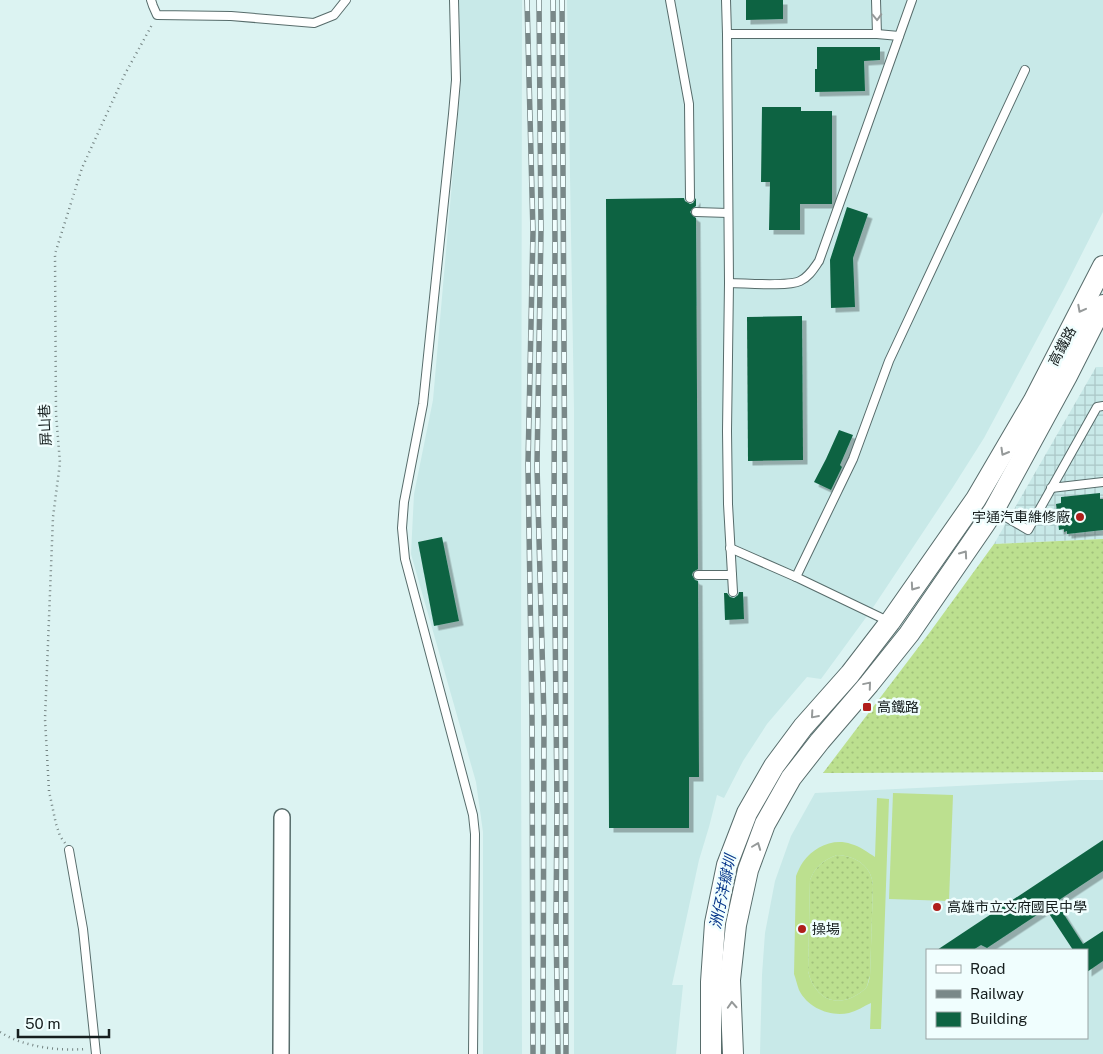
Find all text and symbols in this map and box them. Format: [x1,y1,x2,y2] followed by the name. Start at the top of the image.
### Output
[871,13,882,21] one-way arrow
[1077,304,1087,313] one-way arrow
[1045,324,1079,368] street label: 高鐵路
[36,404,54,446] street label: 屏山巷
[1000,447,1010,456] one-way arrow
[972,509,1070,525] place label: 宇通汽車維修廠
[1074,511,1086,523] marker: 宇通汽車維修廠
[958,550,967,559] one-way arrow
[911,582,920,591] one-way arrow
[863,681,872,690] one-way arrow
[877,699,919,715] place label: 高鐵路
[861,701,873,713] marker: 高鐵路
[811,710,820,719] one-way arrow
[751,842,761,851] one-way arrow
[706,851,739,930] water label: 洲仔洋瓣圳
[947,899,1087,915] place label: 高雄市立文府國民中學
[931,901,943,913] marker: 高雄市立文府國民中學
[812,921,840,937] place label: 操場
[796,923,808,935] marker: 操場
[926,949,1088,1039] legend
[970,960,1006,977] text: Road
[970,985,1024,1002] text: Railway
[726,1001,737,1009] one-way arrow
[18,1006,109,1038] scale bar
[970,1010,1028,1027] text: Building
[25,1015,60,1032] text: 50 m

